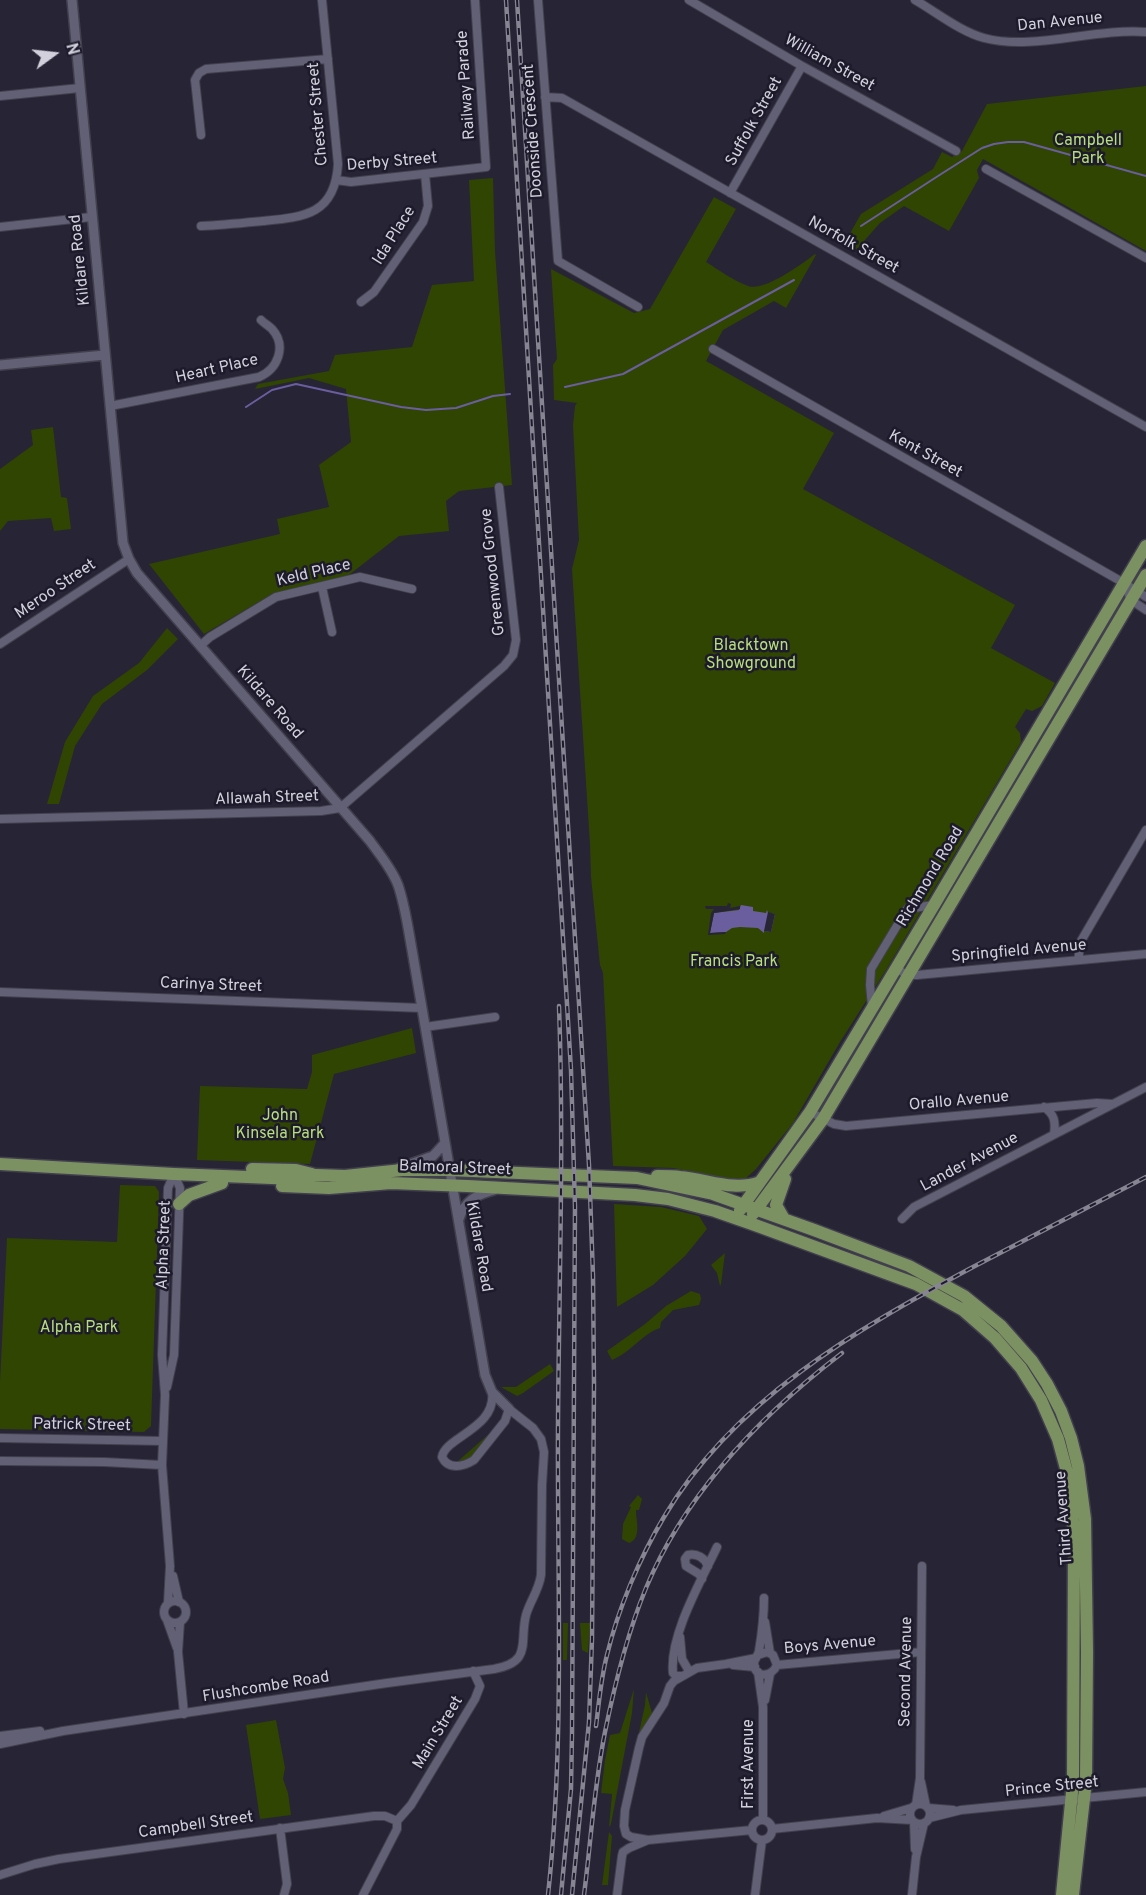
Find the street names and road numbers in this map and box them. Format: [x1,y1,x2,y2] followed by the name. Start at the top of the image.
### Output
[1016,9,1104,37] street label: Dan Avenue
[454,30,480,140] street label: Railway Parade
[781,31,877,97] street label: William Street
[305,61,333,167] street label: Chester Street
[520,63,548,199] street label: Doonside Crescent
[723,74,787,170] street label: Suffolk Street
[346,149,438,177] street label: Derby Street
[370,203,420,269] street label: Ida Place
[67,213,95,307] street label: Kildare Road
[804,213,902,279] street label: Norfolk Street
[174,351,260,389] street label: Heart Place
[885,427,965,483] street label: Kent Street
[478,507,510,637] street label: Greenwood Grove
[12,556,100,624] street label: Meroo Street
[275,556,353,592] street label: Keld Place
[232,662,306,744] street label: Kildare Road
[215,788,319,810] street label: Allawah Street
[894,823,968,931] street label: Richmond Road
[951,937,1087,967] street label: Springfield Avenue
[159,975,263,997] street label: Carinya Street
[908,1088,1010,1116] street label: Orallo Avenue
[918,1129,1022,1197] street label: Lander Avenue
[399,1157,511,1181] street label: Balmoral Street
[154,1200,176,1290] street label: Alpha Street
[461,1200,495,1294] street label: Kildare Road
[33,1416,131,1436] street label: Patrick Street
[1052,1470,1078,1566] street label: Third Avenue
[896,1617,918,1727] street label: Second Avenue
[783,1632,877,1660] street label: Boys Avenue
[201,1668,331,1708] street label: Flushcombe Road
[410,1693,468,1773] street label: Main Street
[740,1719,760,1809] street label: First Avenue
[1004,1774,1100,1802] street label: Prince Street
[137,1808,255,1844] street label: Campbell Street

